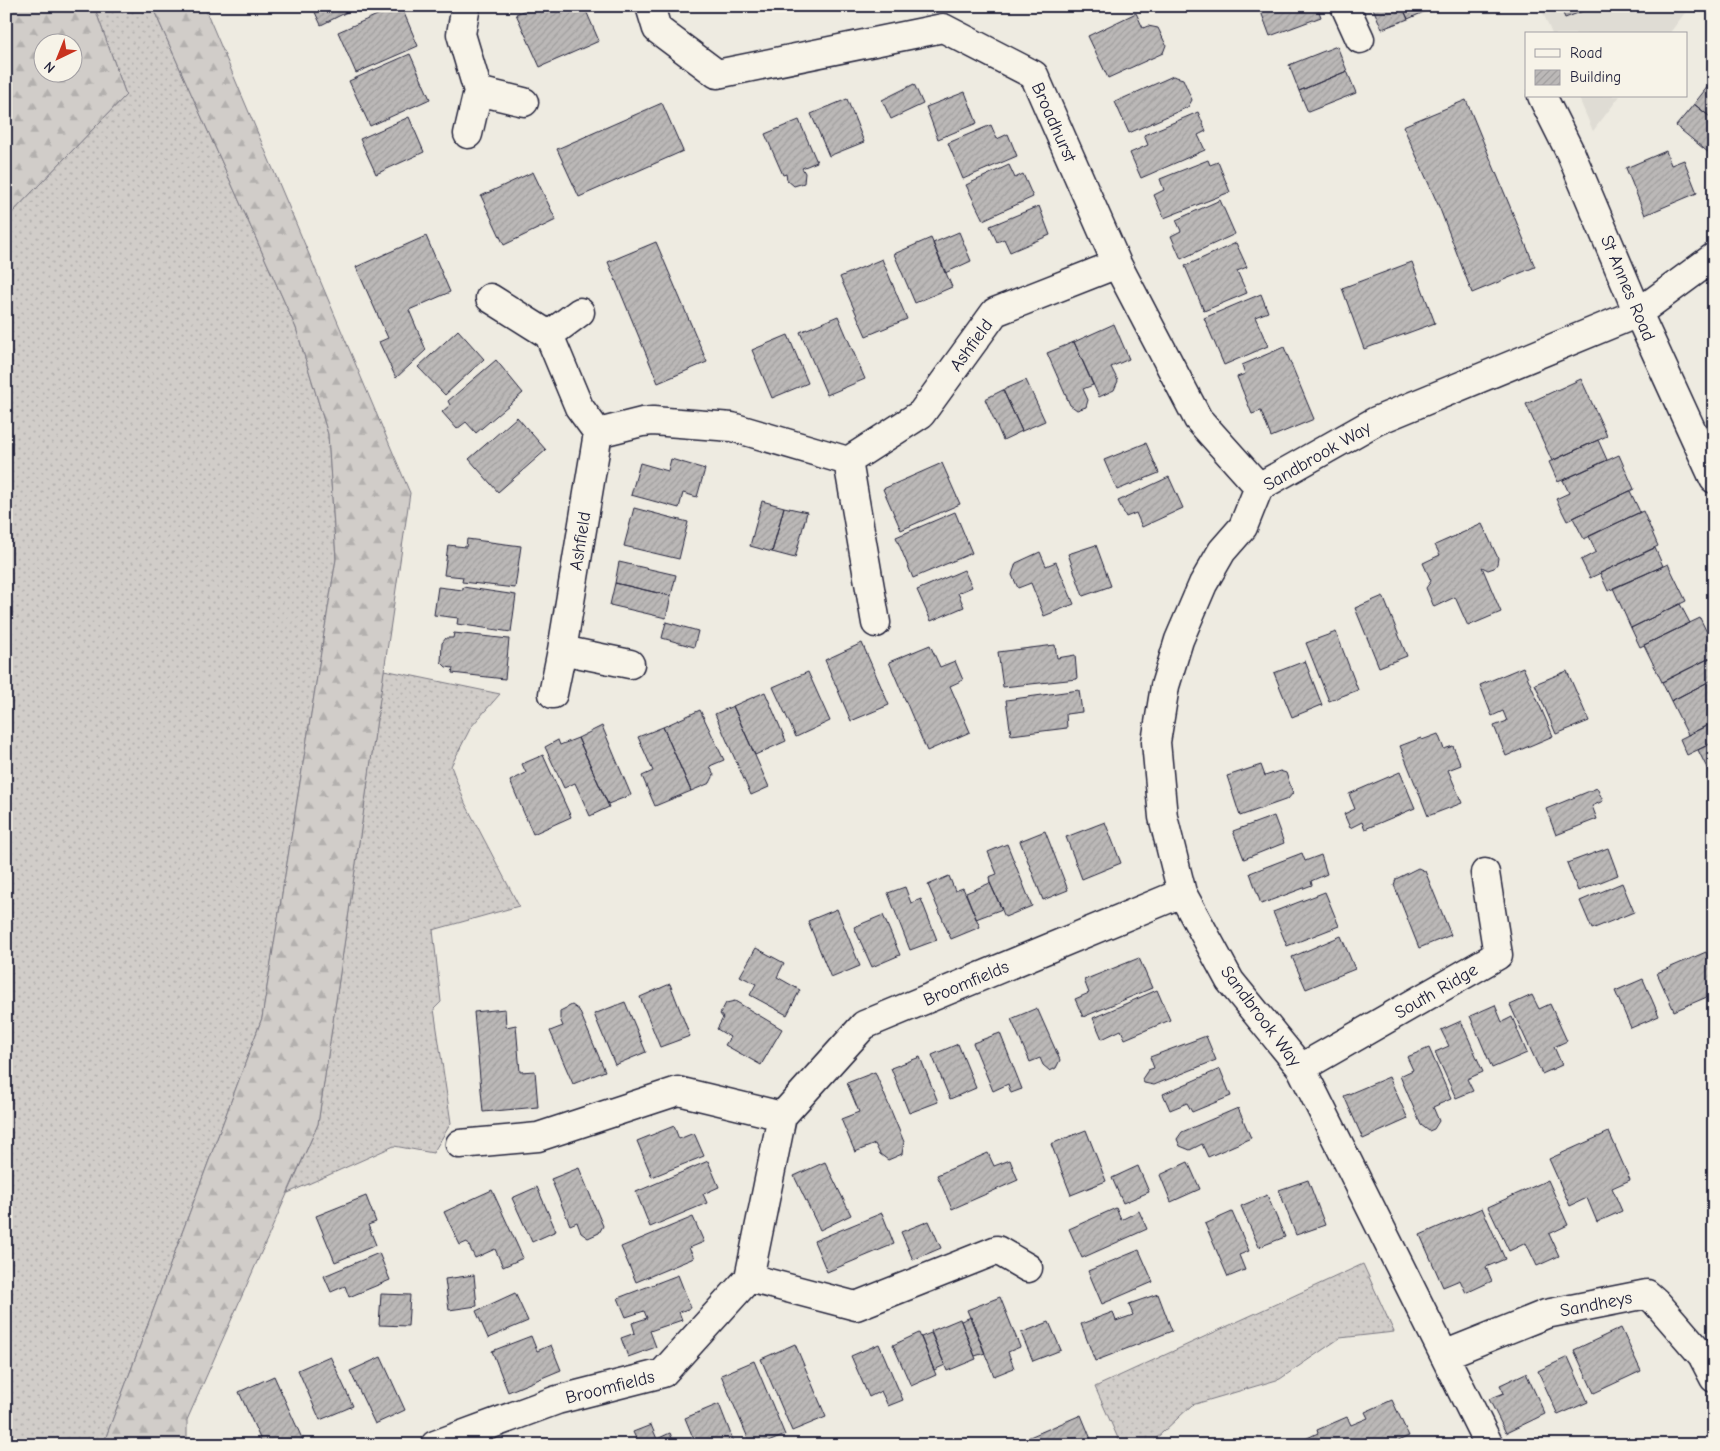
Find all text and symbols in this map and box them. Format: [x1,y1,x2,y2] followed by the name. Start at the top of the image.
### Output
[32,32,82,82] north arrow
[1525,32,1688,98] legend
[1570,44,1602,62] text: Road
[40,58,59,76] text: N
[1570,68,1621,86] text: Building
[1027,79,1081,166] street label: Broadhurst
[1596,232,1659,344] street label: St Annes Road
[946,315,997,375] street label: Ashfield
[1260,417,1376,496] street label: Sandbrook Way
[565,510,595,572] street label: Ashfield
[920,956,1012,1011] street label: Broomfields
[1391,959,1482,1024] street label: South Ridge
[1216,962,1306,1072] street label: Sandbrook Way
[1558,1287,1634,1322] street label: Sandheys
[563,1366,657,1409] street label: Broomfields

